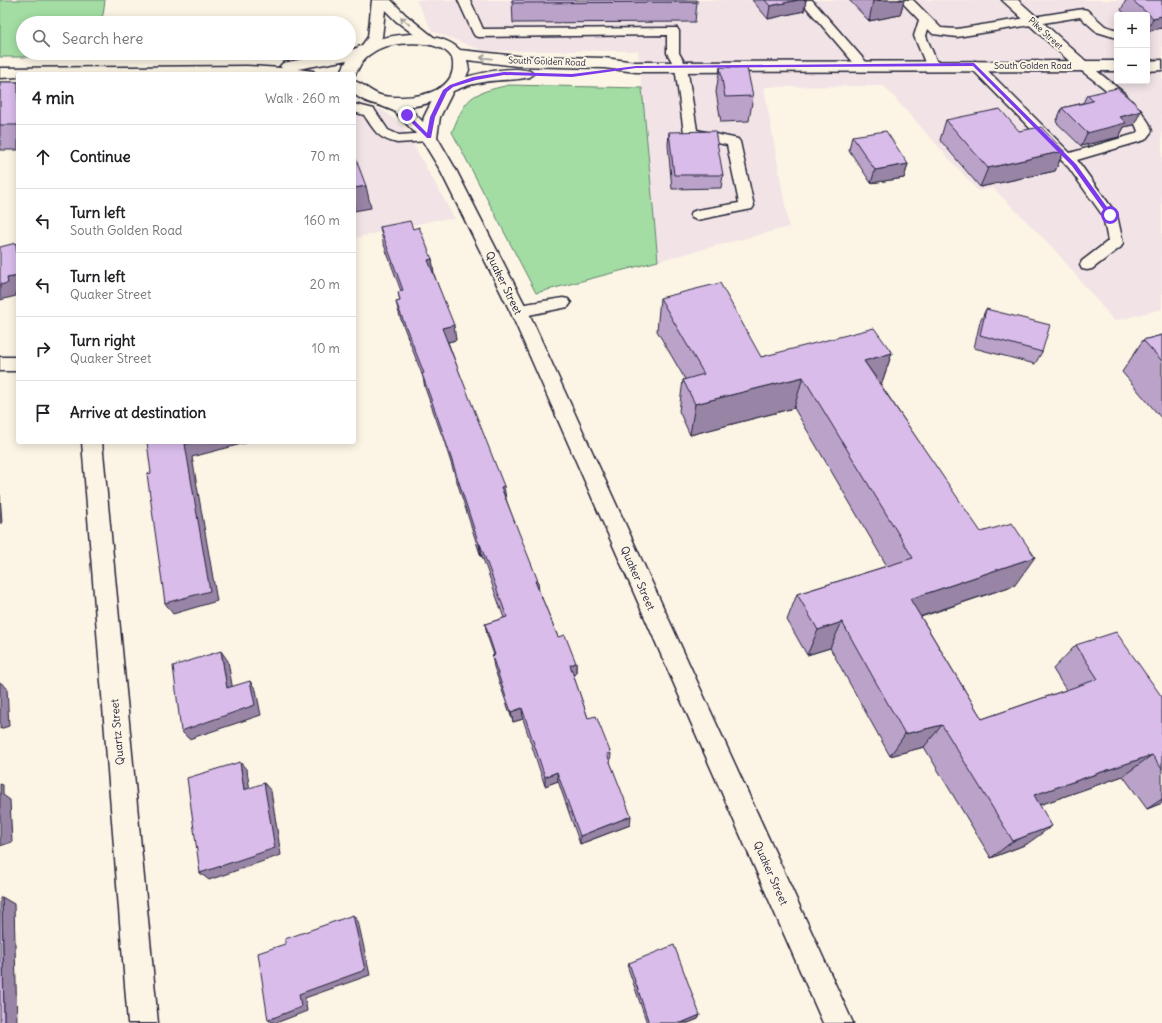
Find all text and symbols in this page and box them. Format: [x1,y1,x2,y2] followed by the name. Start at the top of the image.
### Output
[1114,12,1150,84] map controls
[1114,12,1150,48] button: +
[1026,15,1066,51] street label: Pike Street
[16,16,356,60] search box
[399,17,410,26] one-way arrow
[30,27,52,49] icon: search
[62,29,143,48] text: Search here
[1114,48,1150,84] button: −
[480,54,493,62] one-way arrow
[508,54,586,68] street label: South Golden Road
[994,60,1072,71] street label: South Golden Road
[32,87,74,109] text: 4 min
[265,90,340,107] text: Walk · 260 m
[398,106,416,124] route end
[32,146,54,168] icon: ahead
[70,147,131,166] text: Continue
[311,148,340,165] text: 70 m
[70,203,125,222] text: Turn left
[1101,206,1119,224] route start
[32,210,54,232] icon: left
[304,212,340,229] text: 160 m
[70,222,182,239] text: South Golden Road
[483,249,526,317] street label: Quaker Street
[70,267,125,286] text: Turn left
[32,274,54,296] icon: left
[310,276,340,293] text: 20 m
[70,286,151,303] text: Quaker Street
[70,331,135,350] text: Turn right
[32,338,54,360] icon: right
[312,340,340,357] text: 10 m
[70,350,151,367] text: Quaker Street
[32,402,54,424] icon: arrive
[70,403,206,422] text: Arrive at destination
[618,544,659,613] street label: Quaker Street
[107,698,127,766] street label: Quartz Street
[751,839,792,908] street label: Quaker Street

